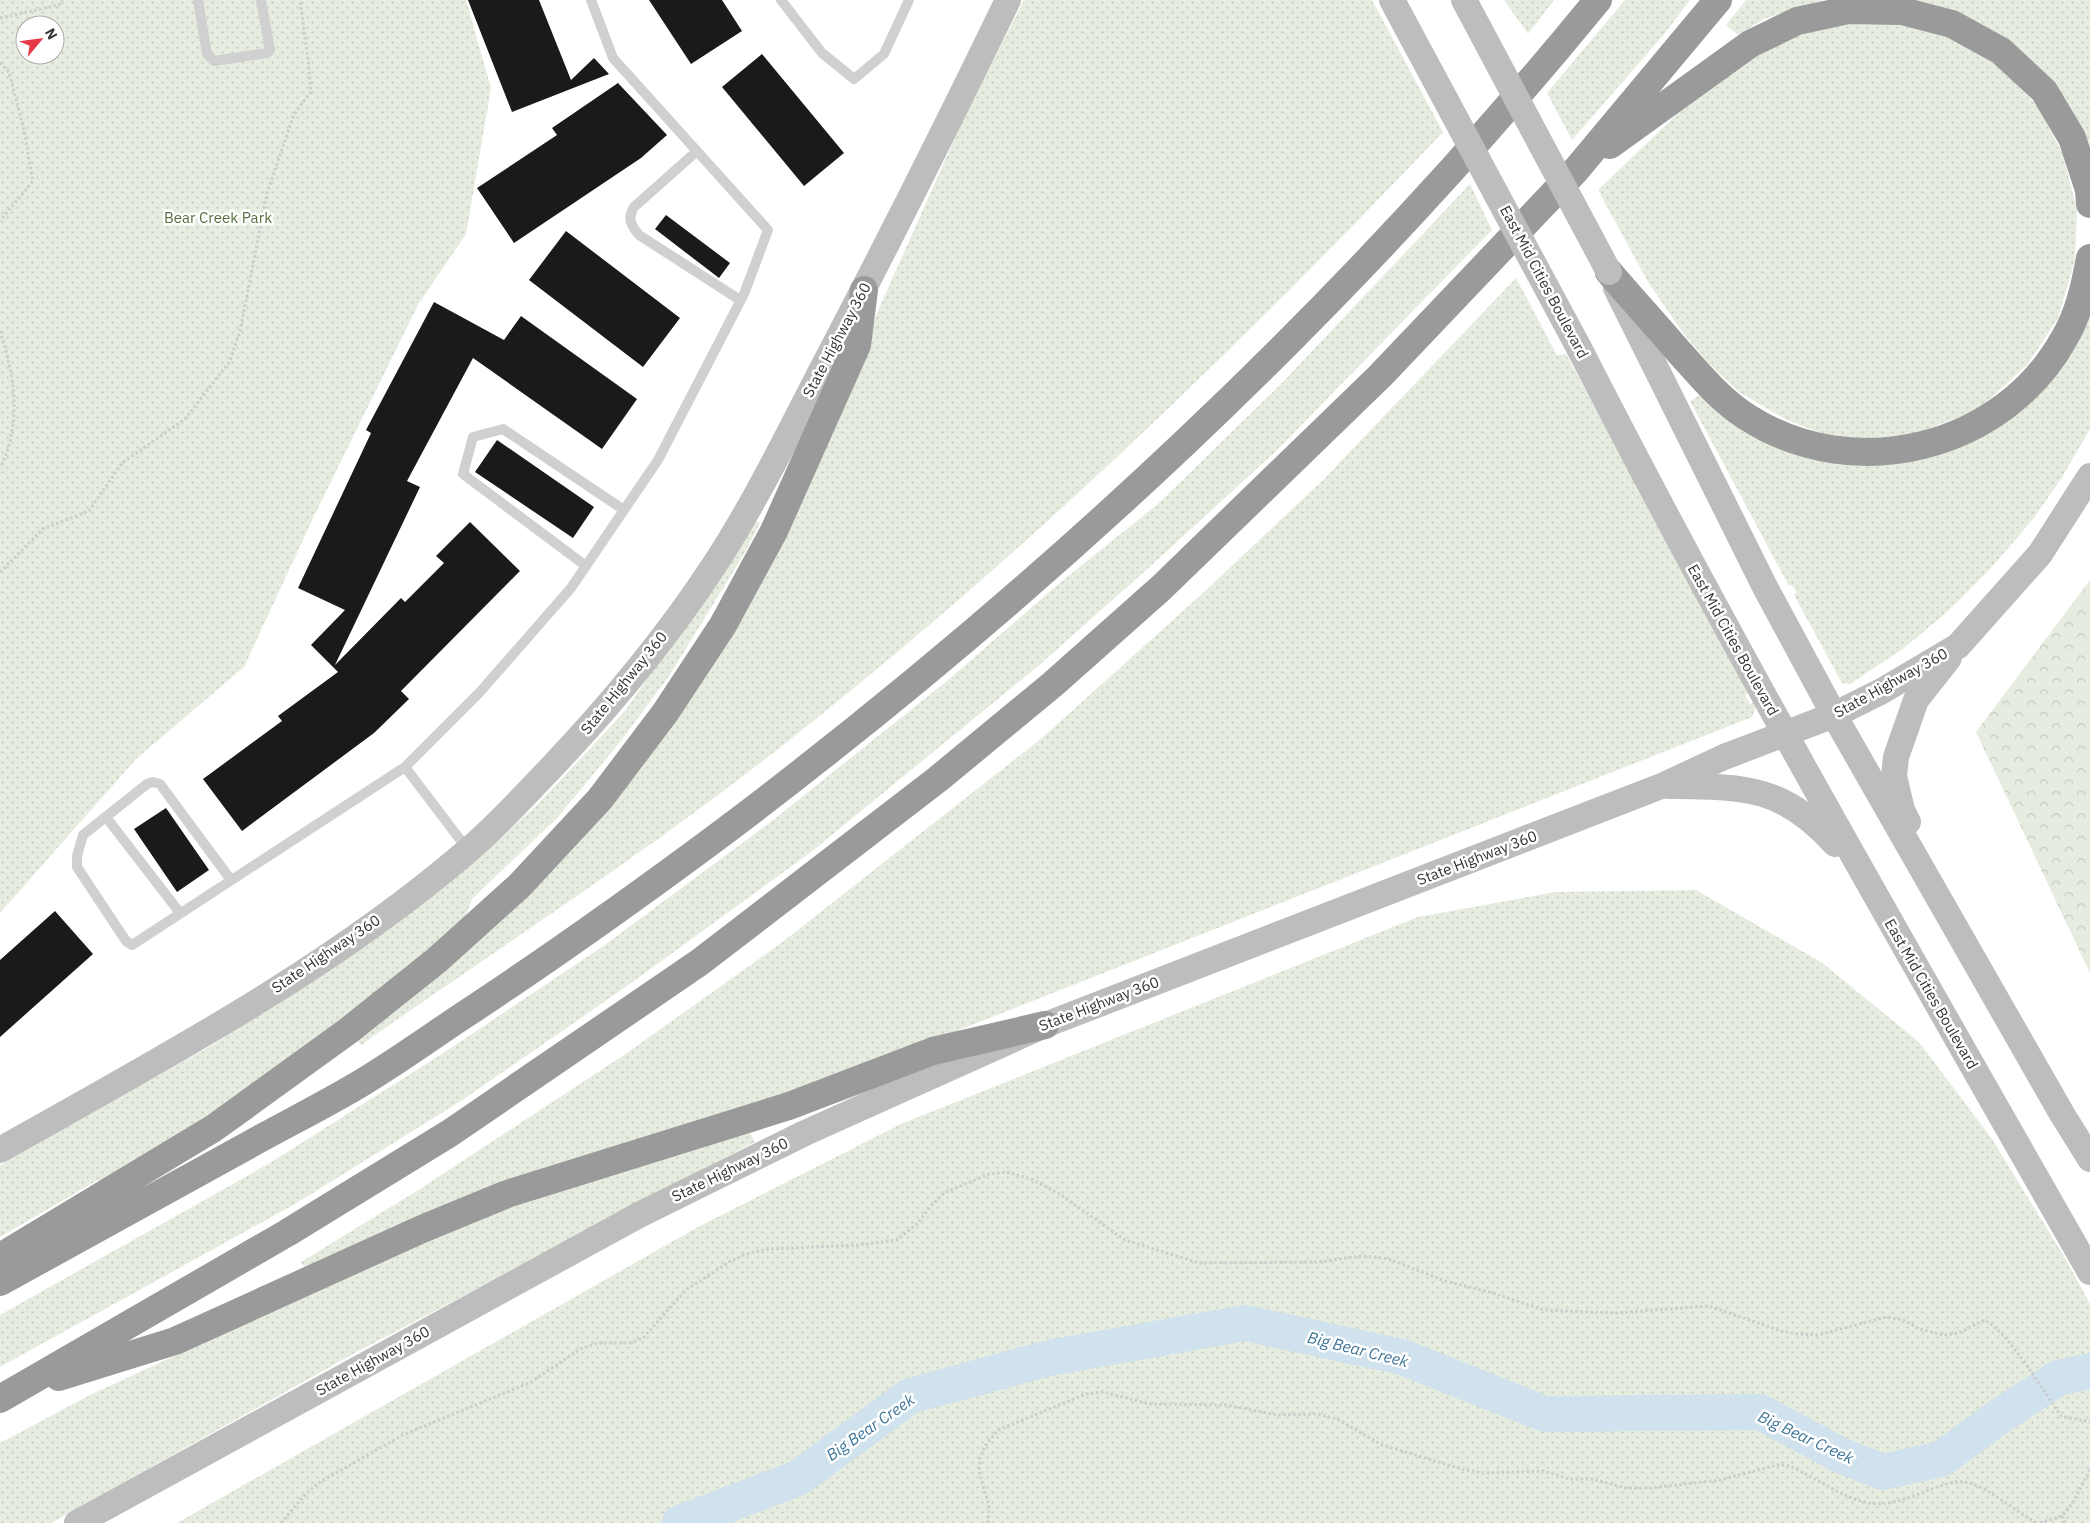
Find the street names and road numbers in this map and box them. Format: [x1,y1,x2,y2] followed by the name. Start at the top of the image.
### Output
[1496,202,1593,361] street label: East Mid Cities Boulevard
[798,279,875,400] street label: State Highway 360
[1684,561,1783,719] street label: East Mid Cities Boulevard
[576,627,671,738] street label: State Highway 360
[1831,643,1951,722] street label: State Highway 360
[1414,826,1540,889] street label: State Highway 360
[268,910,384,997] street label: State Highway 360
[1881,915,1982,1072] street label: East Mid Cities Boulevard
[1036,972,1162,1035] street label: State Highway 360
[669,1133,791,1206] street label: State Highway 360
[313,1321,433,1400] street label: State Highway 360

